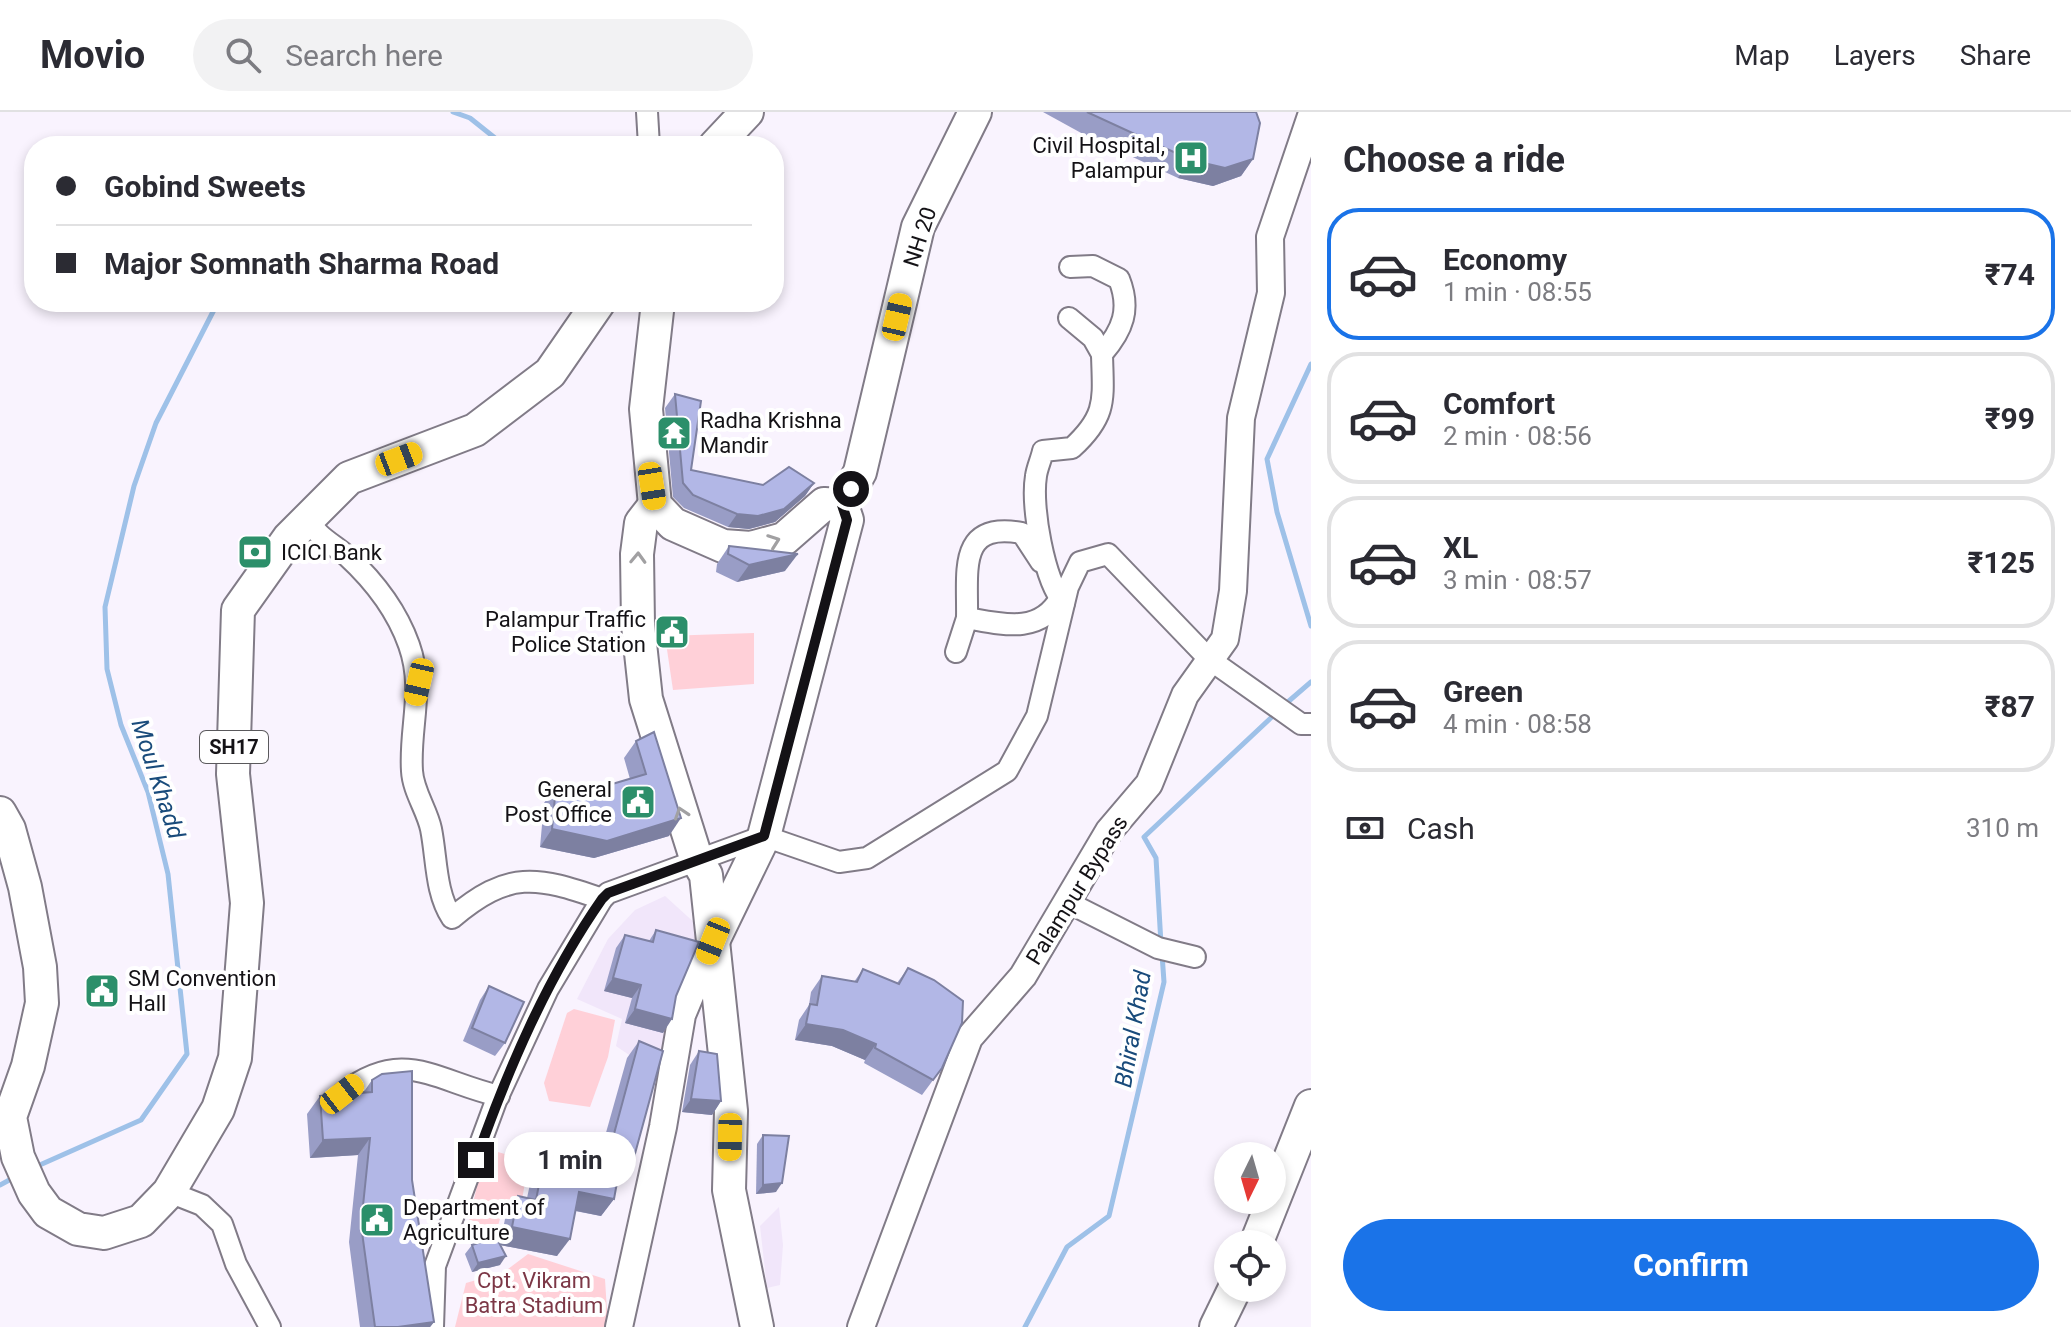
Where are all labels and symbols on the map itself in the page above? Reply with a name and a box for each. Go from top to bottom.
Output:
place label: Civil Hospital, Palampur [1032,133,1166,183]
hospital icon: Civil Hospital, Palampur [1172,139,1210,177]
street label: NH 20 [899,204,941,270]
car [880,291,914,343]
place label: Radha Krishna Mandir [700,408,842,458]
temple icon: Radha Krishna Mandir [655,414,693,452]
car [372,439,426,479]
car [636,460,668,512]
route start [833,471,869,507]
bank icon: ICICI Bank [236,533,274,571]
one-way arrow [766,534,780,551]
place label: ICICI Bank [281,540,383,565]
one-way arrow [629,552,646,564]
place label: Palampur Traffic Police Station [485,607,646,657]
public building icon: Palampur Traffic Police Station [653,613,691,651]
car [402,656,436,708]
water label: Moul Khadd [125,716,191,843]
road number: SH17 [200,731,268,763]
place label: General Post Office [505,777,612,827]
public building icon: General Post Office [619,783,657,821]
one-way arrow [675,806,691,820]
street label: Palampur Bypass [1021,811,1133,969]
car [693,914,733,968]
place label: SM Convention Hall [128,966,276,1016]
water label: Bhiral Khad [1109,968,1157,1089]
public building icon: SM Convention Hall [83,972,121,1010]
car [316,1070,368,1118]
car [718,1113,742,1161]
callout: 1 min [504,1132,636,1188]
route end [458,1142,494,1178]
north arrow [1214,1142,1286,1214]
place label: Department of Agriculture [403,1195,545,1245]
public building icon: Department of Agriculture [358,1201,396,1239]
park label: Cpt. Vikram Batra Stadium [465,1268,603,1318]

